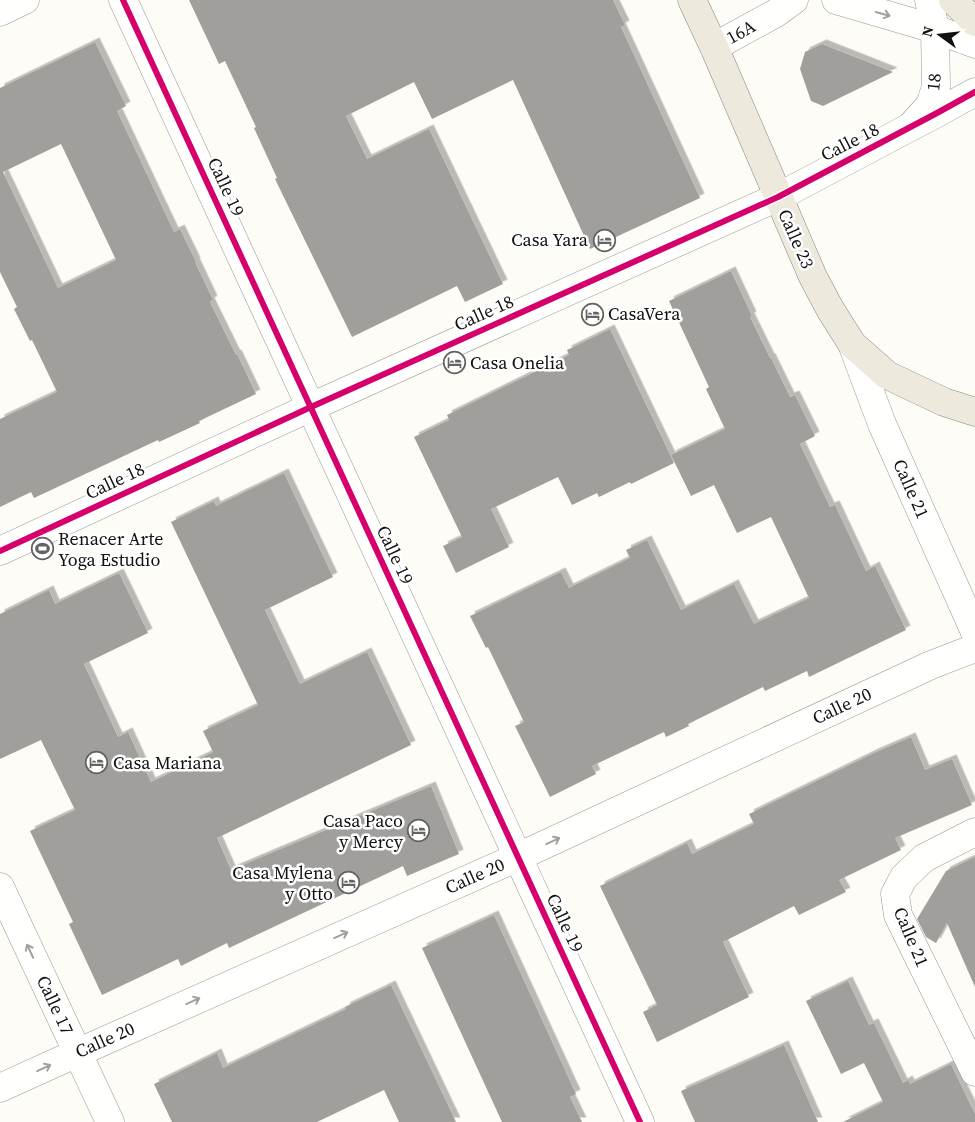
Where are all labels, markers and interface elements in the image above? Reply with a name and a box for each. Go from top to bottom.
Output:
one-way arrow [875,9,891,19]
north arrow [915,10,965,60]
street label: 16A [722,13,760,50]
text: N [916,24,938,39]
street label: 18 [920,72,947,92]
street label: Calle 18 [816,116,883,167]
street label: Calle 19 [202,153,251,220]
street label: Calle 23 [772,205,821,272]
place label: Casa Yara [511,227,589,252]
hotel icon: Casa Yara [592,228,616,252]
street label: Calle 18 [450,288,517,337]
place label: CasaVera [608,301,681,326]
hotel icon: CasaVera [580,302,604,326]
place label: Casa Onelia [470,350,565,375]
hotel icon: Casa Onelia [442,351,466,375]
street label: Calle 21 [887,455,936,522]
street label: Calle 18 [81,456,148,505]
street label: Calle 19 [371,521,420,588]
place label: Renacer Arte Yoga Estudio [58,526,164,572]
sports icon: Renacer Arte Yoga Estudio [30,537,54,561]
street label: Calle 20 [808,681,875,730]
place label: Casa Mariana [113,750,223,775]
hotel icon: Casa Mariana [85,751,109,775]
place label: Casa Paco y Mercy [323,808,404,854]
hotel icon: Casa Paco y Mercy [407,819,431,843]
one-way arrow [545,835,560,845]
street label: Calle 20 [441,851,508,900]
place label: Casa Mylena y Otto [232,860,334,906]
hotel icon: Casa Mylena y Otto [337,871,361,895]
street label: Calle 19 [541,889,590,956]
street label: Calle 21 [888,903,935,971]
one-way arrow [333,930,348,940]
one-way arrow [24,944,34,959]
street label: Calle 17 [31,971,80,1038]
one-way arrow [185,996,200,1006]
street label: Calle 20 [71,1015,138,1064]
one-way arrow [36,1062,51,1072]

